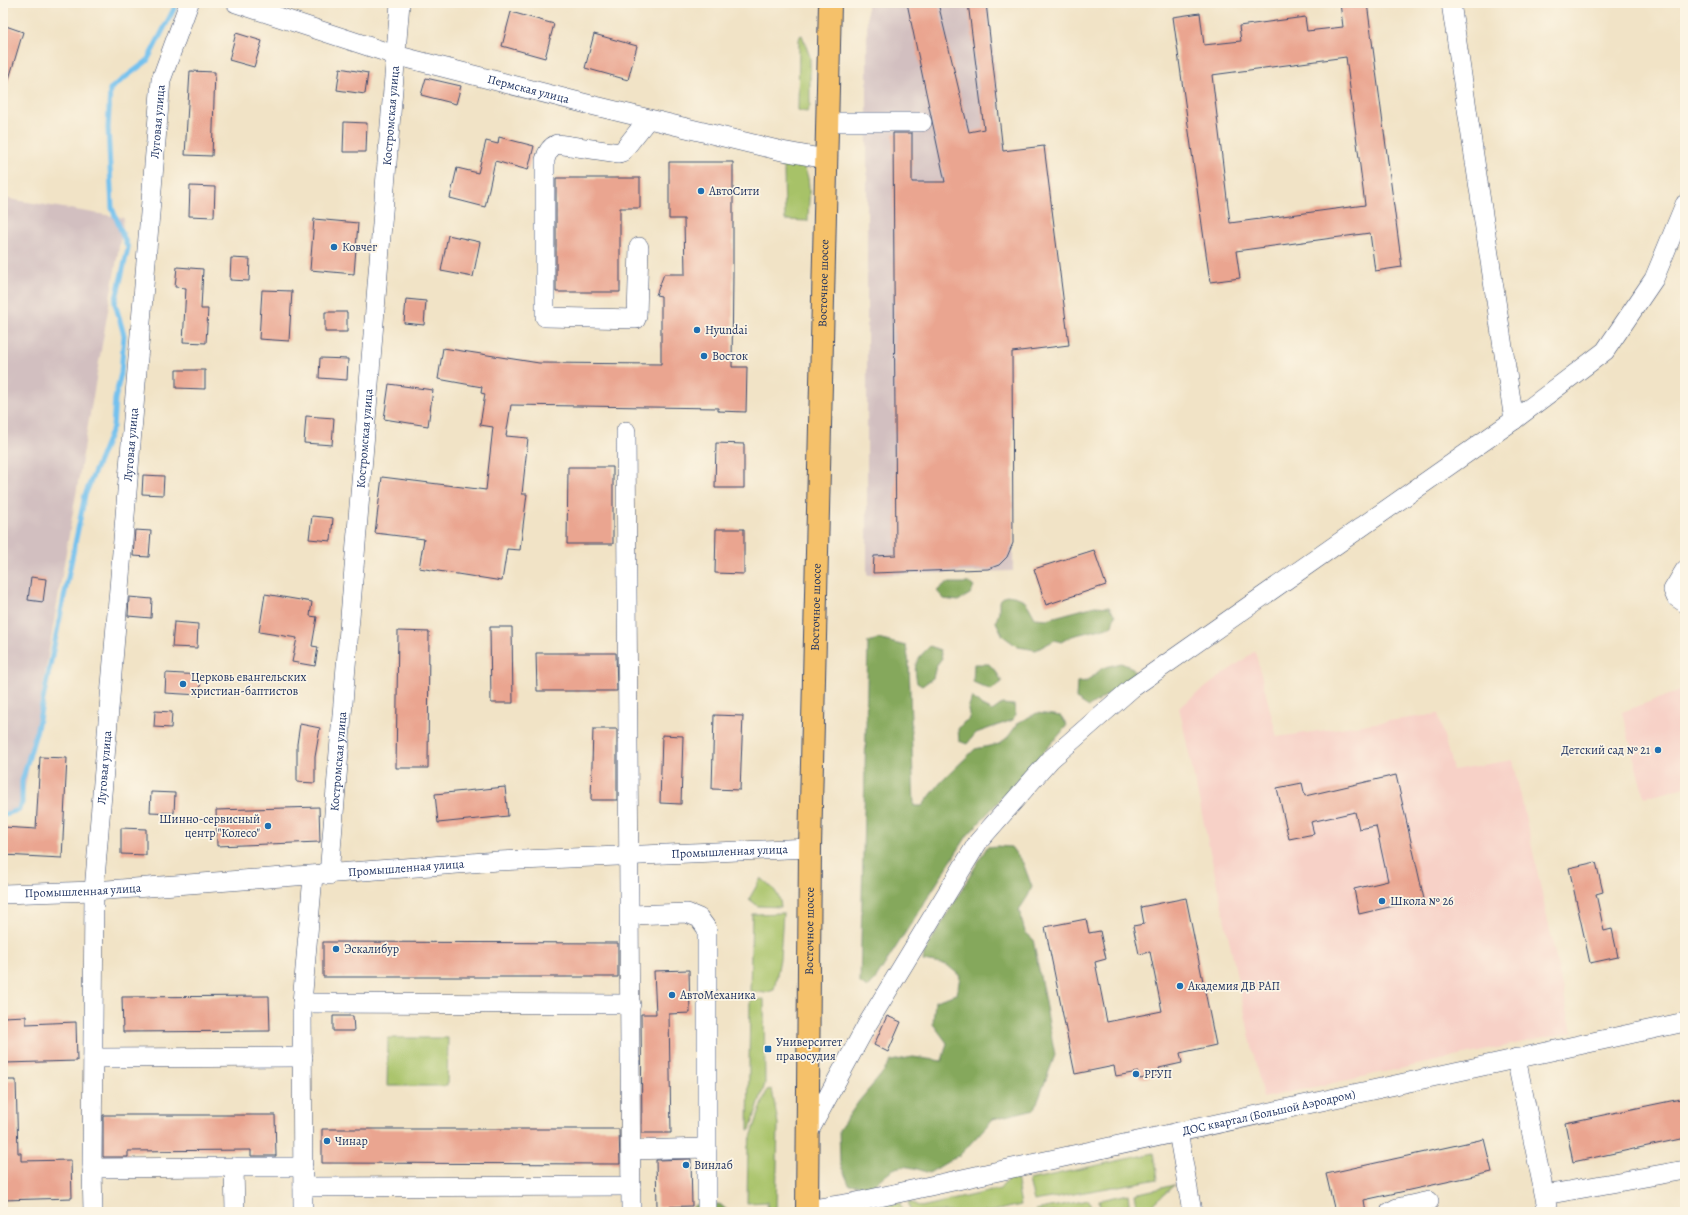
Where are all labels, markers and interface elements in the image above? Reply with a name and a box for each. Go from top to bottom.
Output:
street label: Костромская улица [379,65,403,166]
street label: Пермская улица [486,71,571,107]
street label: Луговая улица [147,84,169,159]
place label: АвтоСити [708,183,760,199]
marker: АвтоСити [696,186,706,196]
place label: Ковчег [342,239,377,255]
street label: Восточное шоссе [814,239,832,327]
marker: Ковчег [329,242,339,252]
place label: Hyundai [705,322,748,338]
marker: Hyundai [692,325,702,335]
place label: Восток [712,348,748,364]
marker: Восток [699,351,709,361]
street label: Костромская улица [353,388,377,489]
street label: Луговая улица [120,407,142,482]
street label: Восточное шоссе [807,563,825,651]
place label: Церковь евангельских христиан-баптистов [191,669,307,699]
marker: Церковь евангельских христиан-баптистов [178,679,188,689]
street label: Костромская улица [326,710,350,812]
street label: Луговая улица [93,729,115,805]
place label: Детский сад № 21 [1561,742,1650,758]
marker: Детский сад № 21 [1653,745,1663,755]
place label: Шинно-сервисный центр "Колесо" [159,811,260,841]
marker: Шинно-сервисный центр "Колесо" [263,821,273,831]
street label: Промышленная улица [671,841,789,862]
street label: Промышленная улица [347,855,465,880]
street label: Промышленная улица [24,879,142,901]
street label: Восточное шоссе [801,887,818,975]
place label: Школа № 26 [1390,893,1454,909]
marker: Школа № 26 [1377,896,1387,906]
place label: Эскалибур [344,941,399,957]
marker: Эскалибур [331,944,341,954]
place label: Академия ДВ РАП [1187,978,1280,994]
marker: Академия ДВ РАП [1175,981,1185,991]
place label: АвтоМеханика [679,987,756,1003]
marker: АвтоМеханика [667,990,677,1000]
place label: Университет правосудия [776,1034,843,1064]
marker: Университет правосудия [763,1044,773,1054]
place label: РГУП [1144,1066,1172,1082]
marker: РГУП [1131,1069,1141,1079]
street label: ДОС квартал (Большой Аэродром) [1181,1086,1357,1139]
place label: Чинар [335,1133,368,1149]
marker: Чинар [322,1136,332,1146]
place label: Винлаб [694,1157,733,1173]
marker: Винлаб [681,1160,691,1170]

